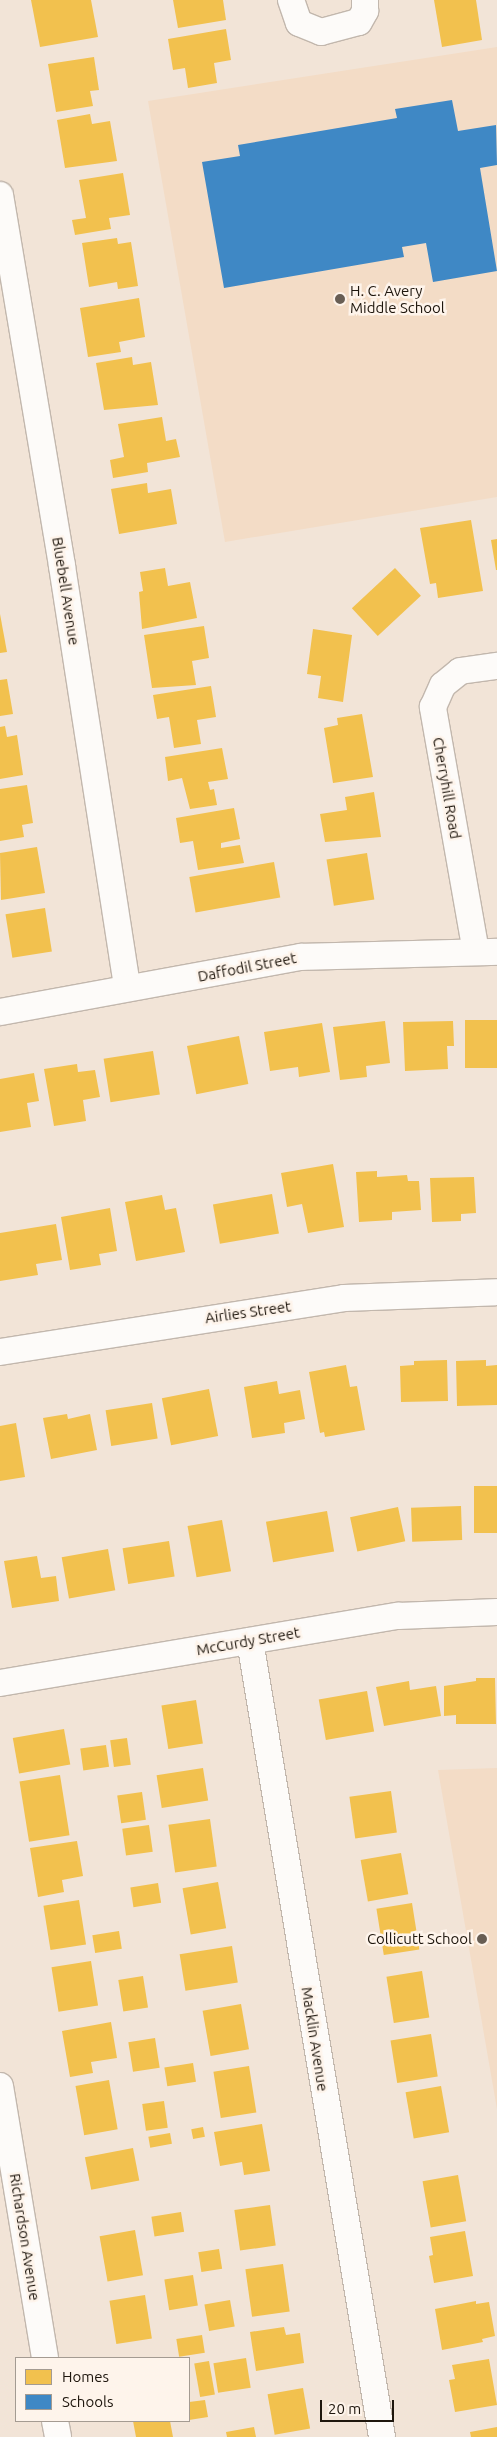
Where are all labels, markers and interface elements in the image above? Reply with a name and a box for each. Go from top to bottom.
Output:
place label: H. C. Avery Middle School [350,281,445,316]
marker: H. C. Avery Middle School [334,293,346,305]
street label: Bluebell Avenue [49,536,83,646]
street label: Cherryhill Road [429,736,465,840]
street label: Daffodil Street [196,949,298,985]
street label: Airlies Street [204,1297,292,1327]
street label: McCurdy Street [195,1623,301,1659]
place label: Collicutt School [367,1930,472,1948]
marker: Collicutt School [476,1933,488,1945]
street label: Macklin Avenue [298,1986,332,2092]
street label: Richardson Avenue [6,2172,44,2302]
legend [15,2357,190,2422]
text: Homes [62,2368,109,2385]
scale bar [322,2390,396,2422]
text: Schools [62,2393,113,2410]
text: 20 m [328,2400,361,2417]

